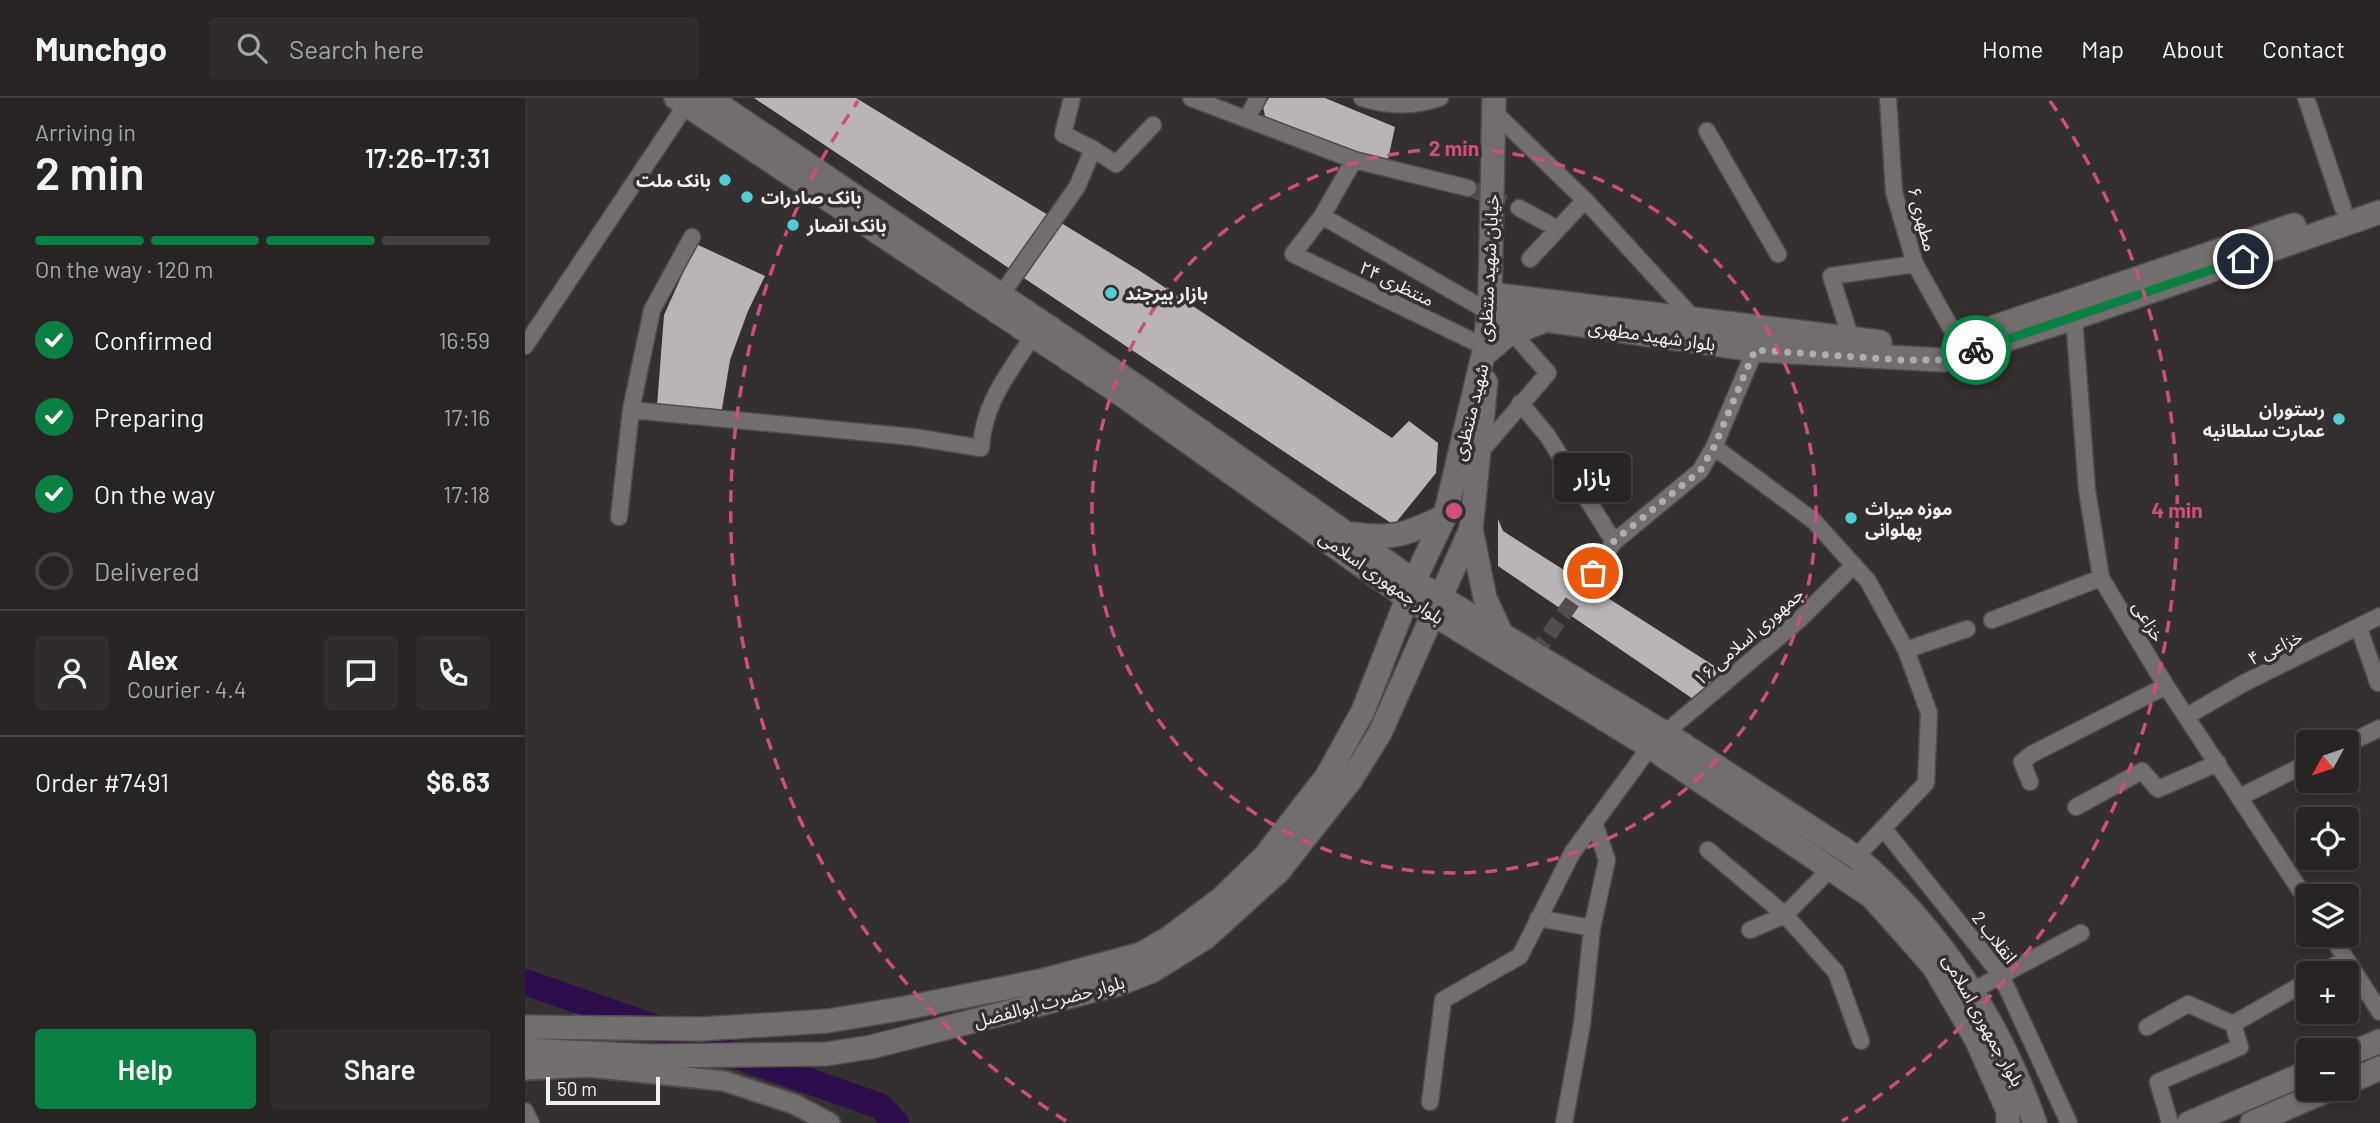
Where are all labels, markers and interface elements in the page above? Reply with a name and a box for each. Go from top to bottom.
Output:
search box [209,17,699,80]
text: Munchgo [35,28,167,68]
icon: search [233,29,271,67]
text: Search here [289,33,424,64]
text: Home [1982,34,2043,63]
text: Map [2081,34,2124,63]
text: About [2162,34,2224,63]
text: Contact [2262,34,2345,63]
text: Arriving in [35,118,136,146]
text: 2 min [1429,135,1479,160]
text: 17:26–17:31 [365,142,490,173]
text: 2 min [35,144,144,199]
place label: بانک ملت [636,169,711,191]
marker: بانک ملت [717,172,733,188]
street label: مطهری ۶ [1903,184,1942,254]
place label: بانک صادرات [761,186,862,209]
marker: بانک صادرات [739,189,755,205]
street label: خیابان شهید منتظری [1473,194,1504,342]
place label: بانک انصار [806,214,887,237]
marker: بانک انصار [785,217,801,233]
pin [2213,229,2273,289]
icon: home [2224,240,2262,278]
text: On the way · 120 m [35,255,213,283]
street label: منتظری ۲۴ [1356,256,1438,311]
place label: بازار بیرجند [1125,282,1208,305]
marker: بازار بیرجند [1103,285,1119,301]
street label: بلوار شهید مطهری [1587,315,1717,356]
courier [1941,315,2011,385]
icon: check [35,321,73,359]
text: Confirmed [94,324,213,355]
text: 16:59 [439,326,490,354]
icon: bike [1957,331,1995,369]
street label: شهید منتظری [1447,361,1494,463]
icon: check [35,398,73,436]
place label: رستوران عمارت سلطانیه [2203,398,2325,442]
text: Preparing [94,401,204,432]
text: 17:16 [443,403,490,431]
marker: رستوران عمارت سلطانیه [2331,411,2347,427]
callout: بازار [1555,454,1631,503]
text: بازار [1574,463,1611,491]
icon: check [35,475,73,513]
text: On the way [94,478,215,509]
text: 17:18 [443,480,490,508]
place label: موزه میراث پهلوانی [1865,497,1952,542]
text: 4 min [2151,497,2203,522]
centre of rings [1442,499,1466,523]
marker: موزه میراث پهلوانی [1843,510,1859,526]
street label: بلوار جمهوری اسلامی [1315,526,1449,629]
pin [1563,543,1623,603]
icon: bag [1574,554,1612,592]
text: Delivered [94,555,200,586]
street label: جمهوری اسلامی ۱۶ [1688,582,1808,691]
street label: خزاعی [2127,597,2170,646]
street label: خزاعی ۴ [2244,625,2306,670]
button: person [35,636,109,710]
button: chat [324,636,398,710]
button: phone [416,636,490,710]
text: Alex [127,644,178,675]
text: Courier · 4.4 [127,675,246,703]
north arrow [2296,730,2359,793]
map controls [2296,730,2359,1101]
text: Order #7491 [35,766,169,797]
text: $6.63 [426,766,490,797]
button: locate [2296,807,2359,870]
button: layers [2296,884,2359,947]
street label: انقلاب 2 [1968,907,2022,967]
street label: بلوار جمهوری اسلامی [1938,950,2029,1090]
button: + [2296,961,2359,1024]
street label: بلوار حضرت ابوالفضل [971,970,1127,1033]
button: Help [35,1029,256,1109]
button: Share [270,1029,490,1109]
button: − [2296,1038,2359,1101]
scale bar [546,1074,660,1106]
text: 50 m [557,1077,597,1100]

